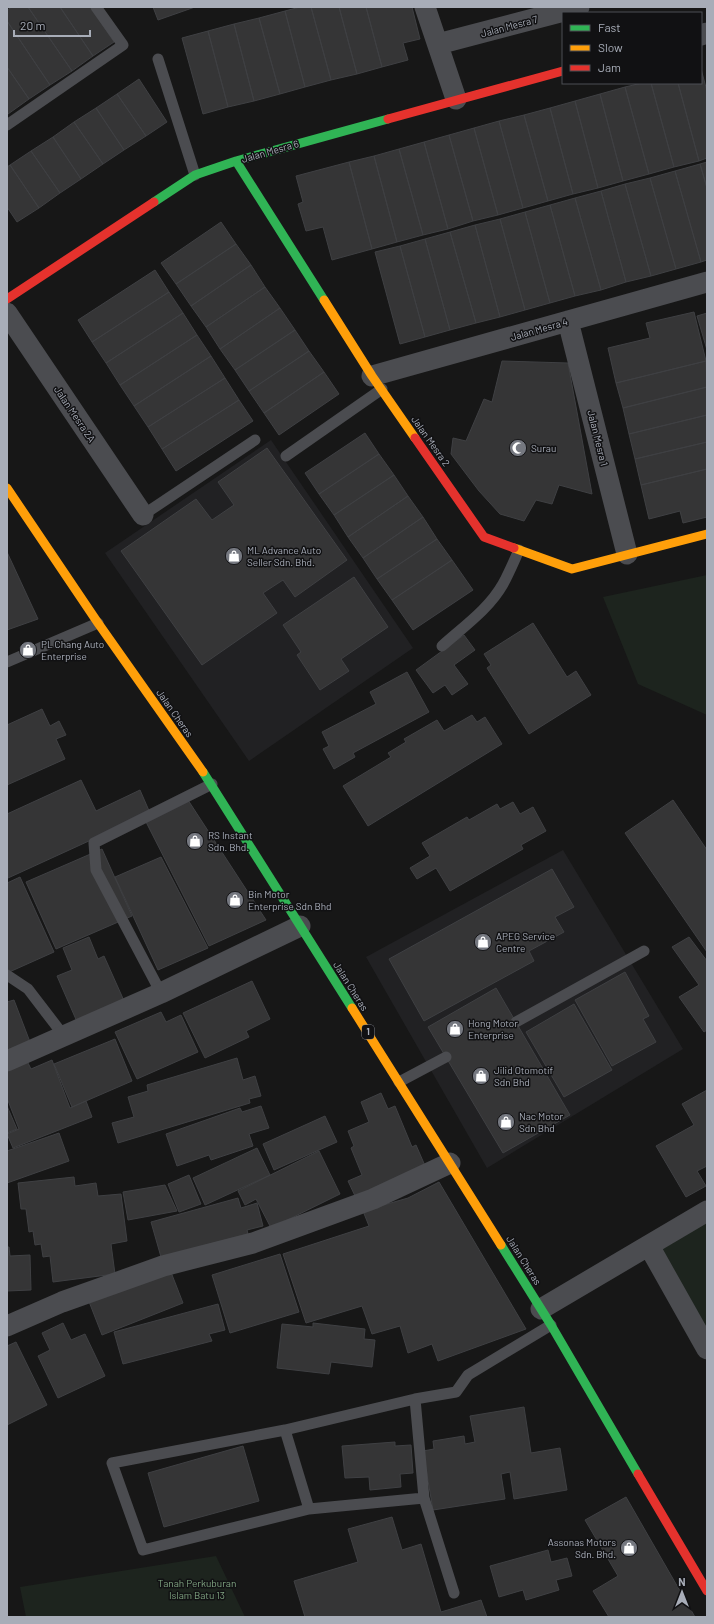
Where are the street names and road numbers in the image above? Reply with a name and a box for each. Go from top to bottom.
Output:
street label: Jalan Mesra 7 [479,13,539,39]
street label: Jalan Mesra 6 [240,137,300,165]
street label: Jalan Mesra 4 [509,315,569,343]
street label: Jalan Mesra 2A [52,384,98,444]
street label: Jalan Mesra 1 [585,409,611,467]
street label: Jalan Mesra 2 [409,413,453,469]
street label: Jalan Cheras [154,687,196,740]
street label: Jalan Cheras [331,959,371,1013]
road number: 1 [362,1025,374,1039]
street label: Jalan Cheras [504,1233,544,1287]

